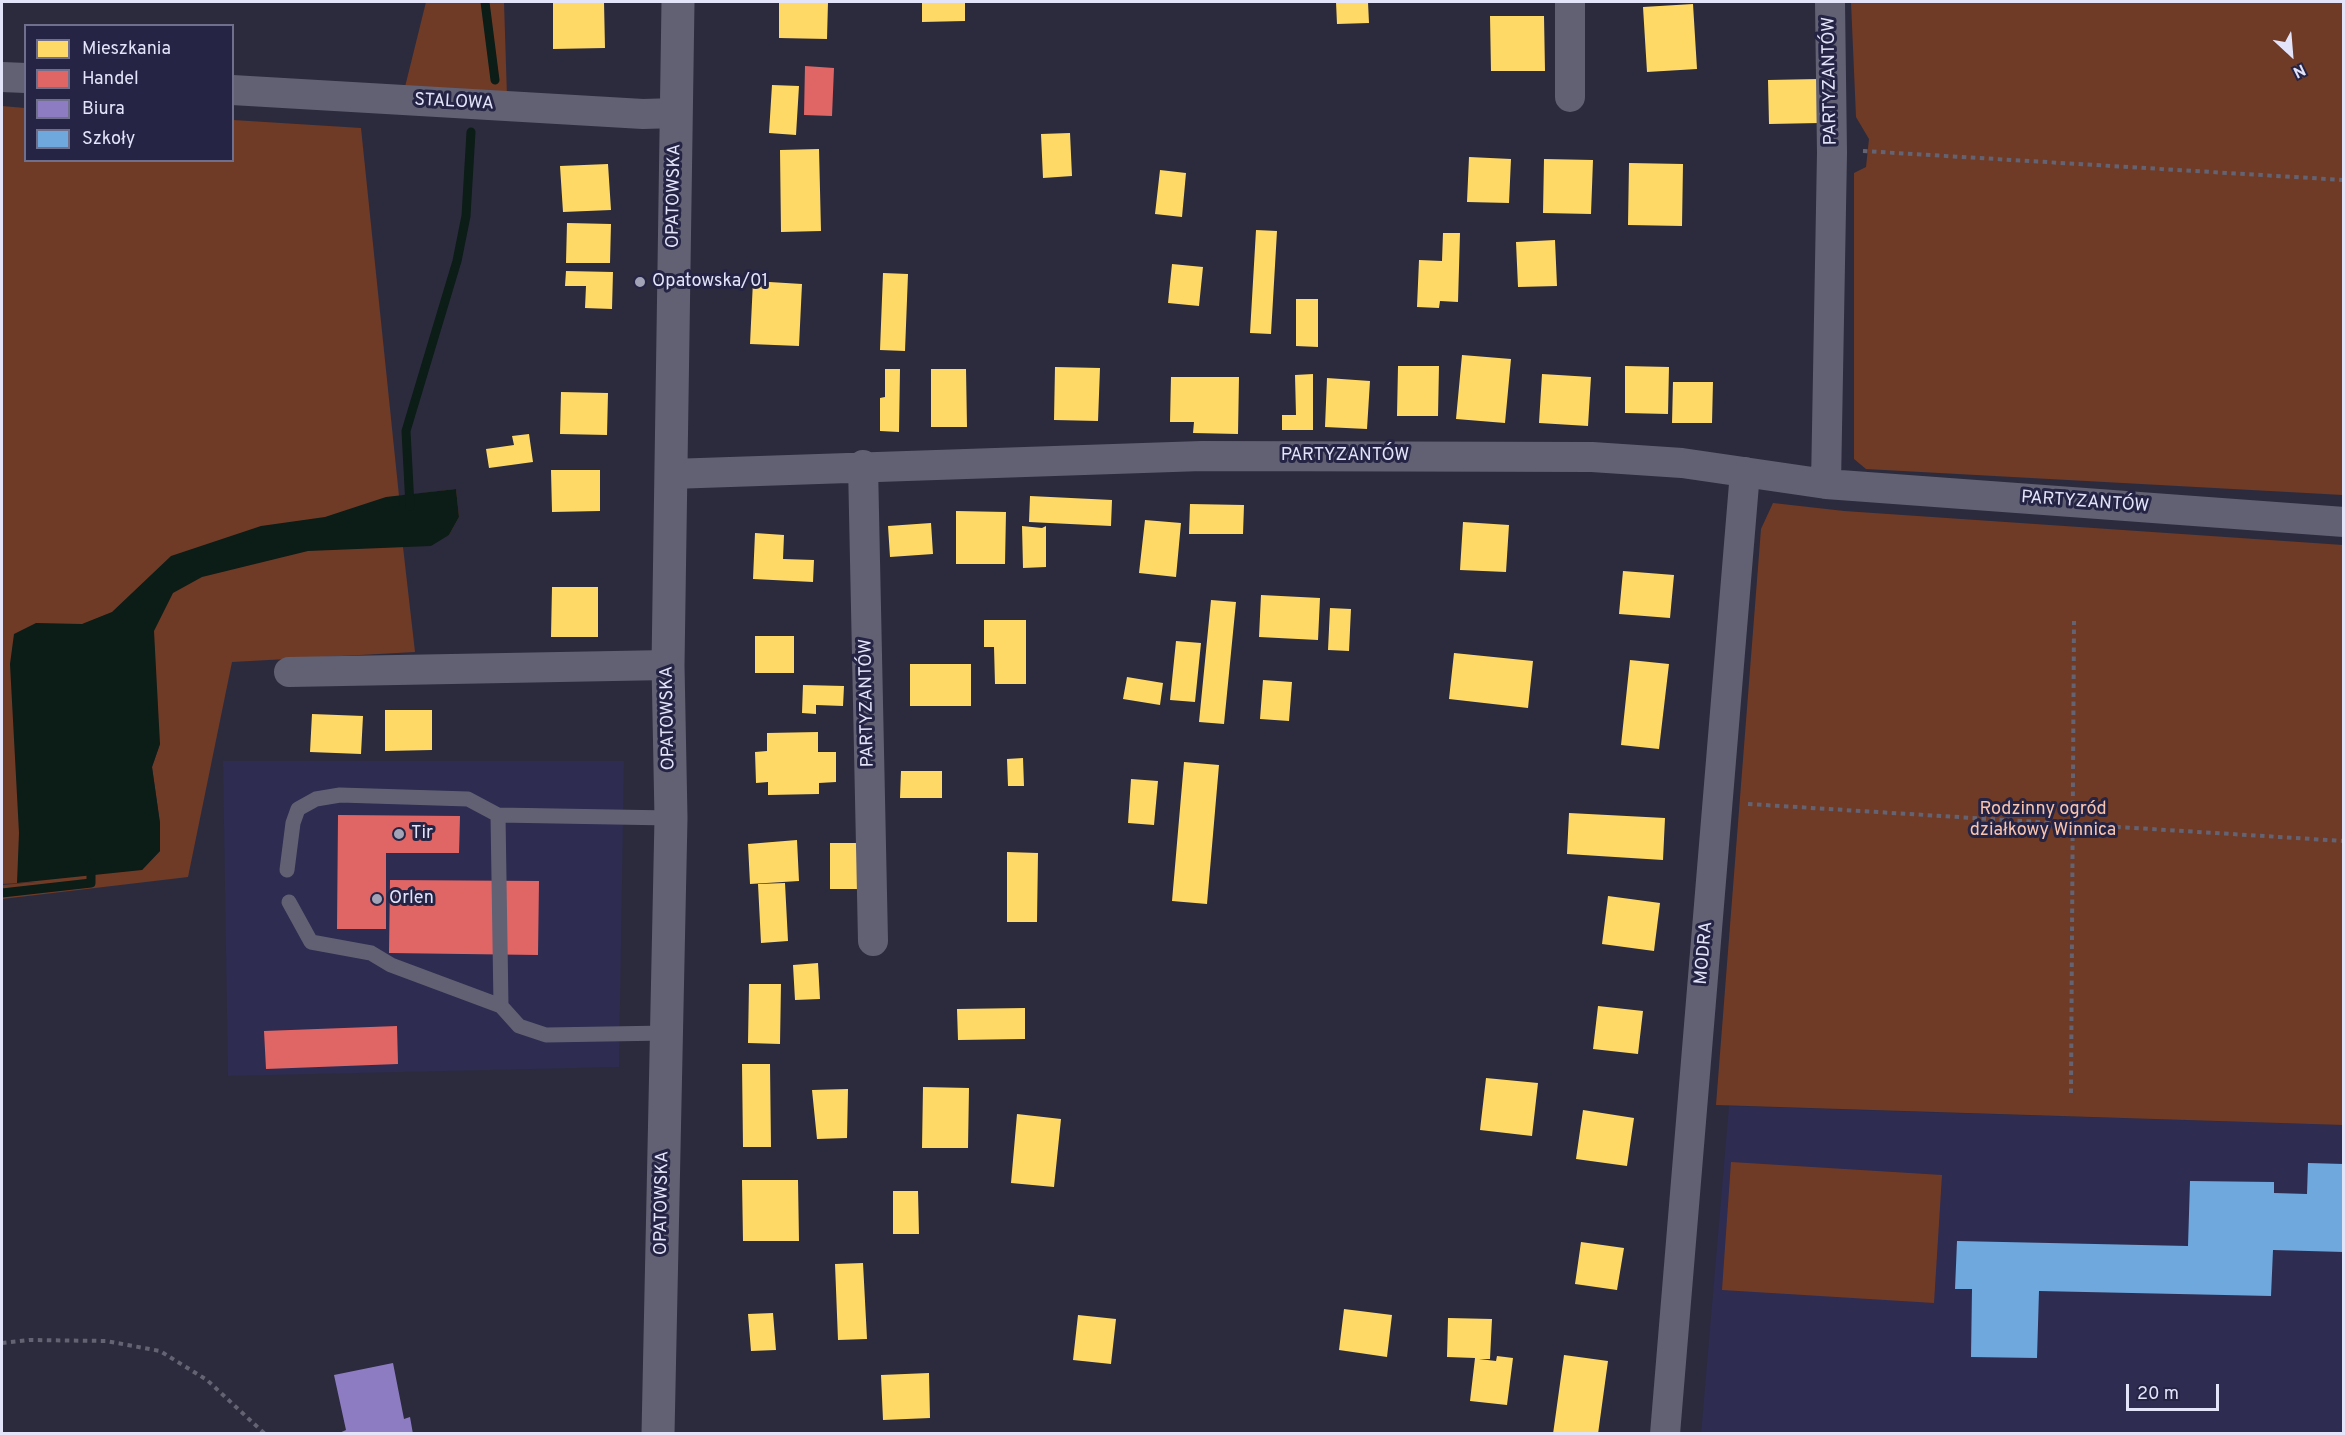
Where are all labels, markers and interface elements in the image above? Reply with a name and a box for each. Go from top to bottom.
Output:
street label: PARTYZANTÓW [1819,17,1843,145]
legend [24,24,234,162]
north arrow [2261,24,2321,84]
text: Mieszkania [82,38,171,61]
text: N [2289,59,2308,82]
text: Handel [82,68,139,91]
street label: STALOWA [414,90,494,116]
text: Biura [82,98,125,121]
text: Szkoły [82,128,135,151]
street label: OPATOWSKA [663,144,687,248]
place label: Opatowska/01 [652,271,768,293]
marker: Opatowska/01 [633,275,647,289]
street label: PARTYZANTÓW [1281,445,1409,467]
street label: PARTYZANTÓW [2020,488,2150,518]
street label: PARTYZANTÓW [856,639,880,767]
street label: OPATOWSKA [657,666,681,770]
park label: Rodzinny ogród działkowy Winnica [1970,799,2116,842]
place label: Tir [411,823,433,845]
marker: Tir [392,827,406,841]
place label: Orlen [389,888,434,910]
marker: Orlen [370,892,384,906]
street label: MODRA [1691,920,1719,986]
street label: OPATOWSKA [651,1151,675,1255]
scale bar [2129,1372,2222,1410]
text: 20 m [2137,1383,2179,1406]

